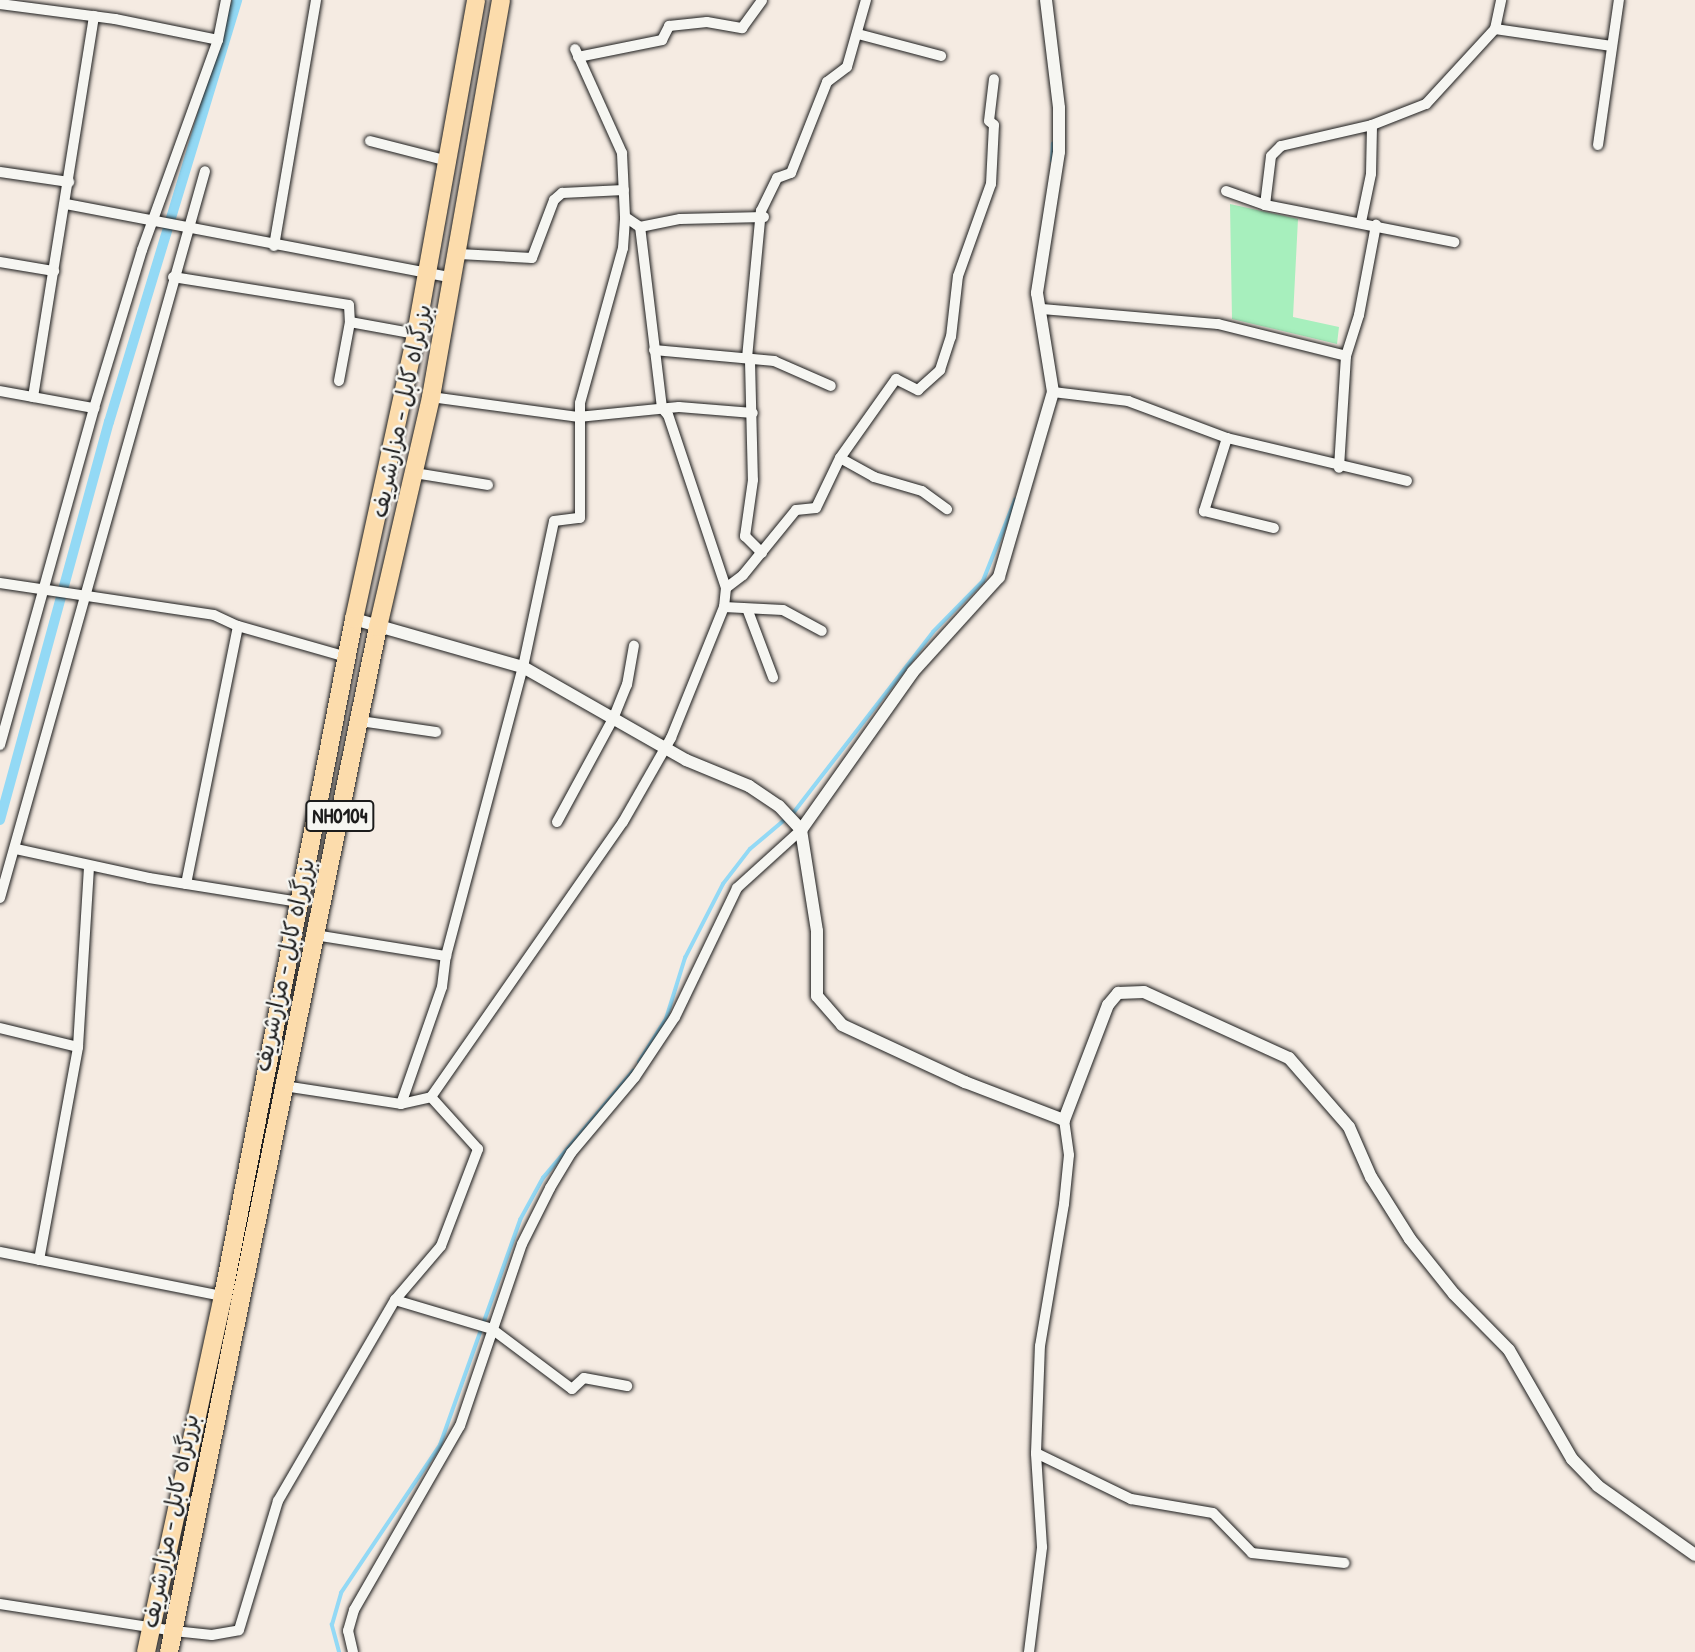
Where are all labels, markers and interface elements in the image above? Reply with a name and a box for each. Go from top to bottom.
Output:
street label: بزرگراه کابل - مزارشریف [365,302,437,520]
road number: NH0104 [305,798,375,834]
street label: بزرگراه کابل - مزارشریف [248,856,320,1074]
street label: بزرگراه کابل - مزارشریف [136,1412,204,1630]

